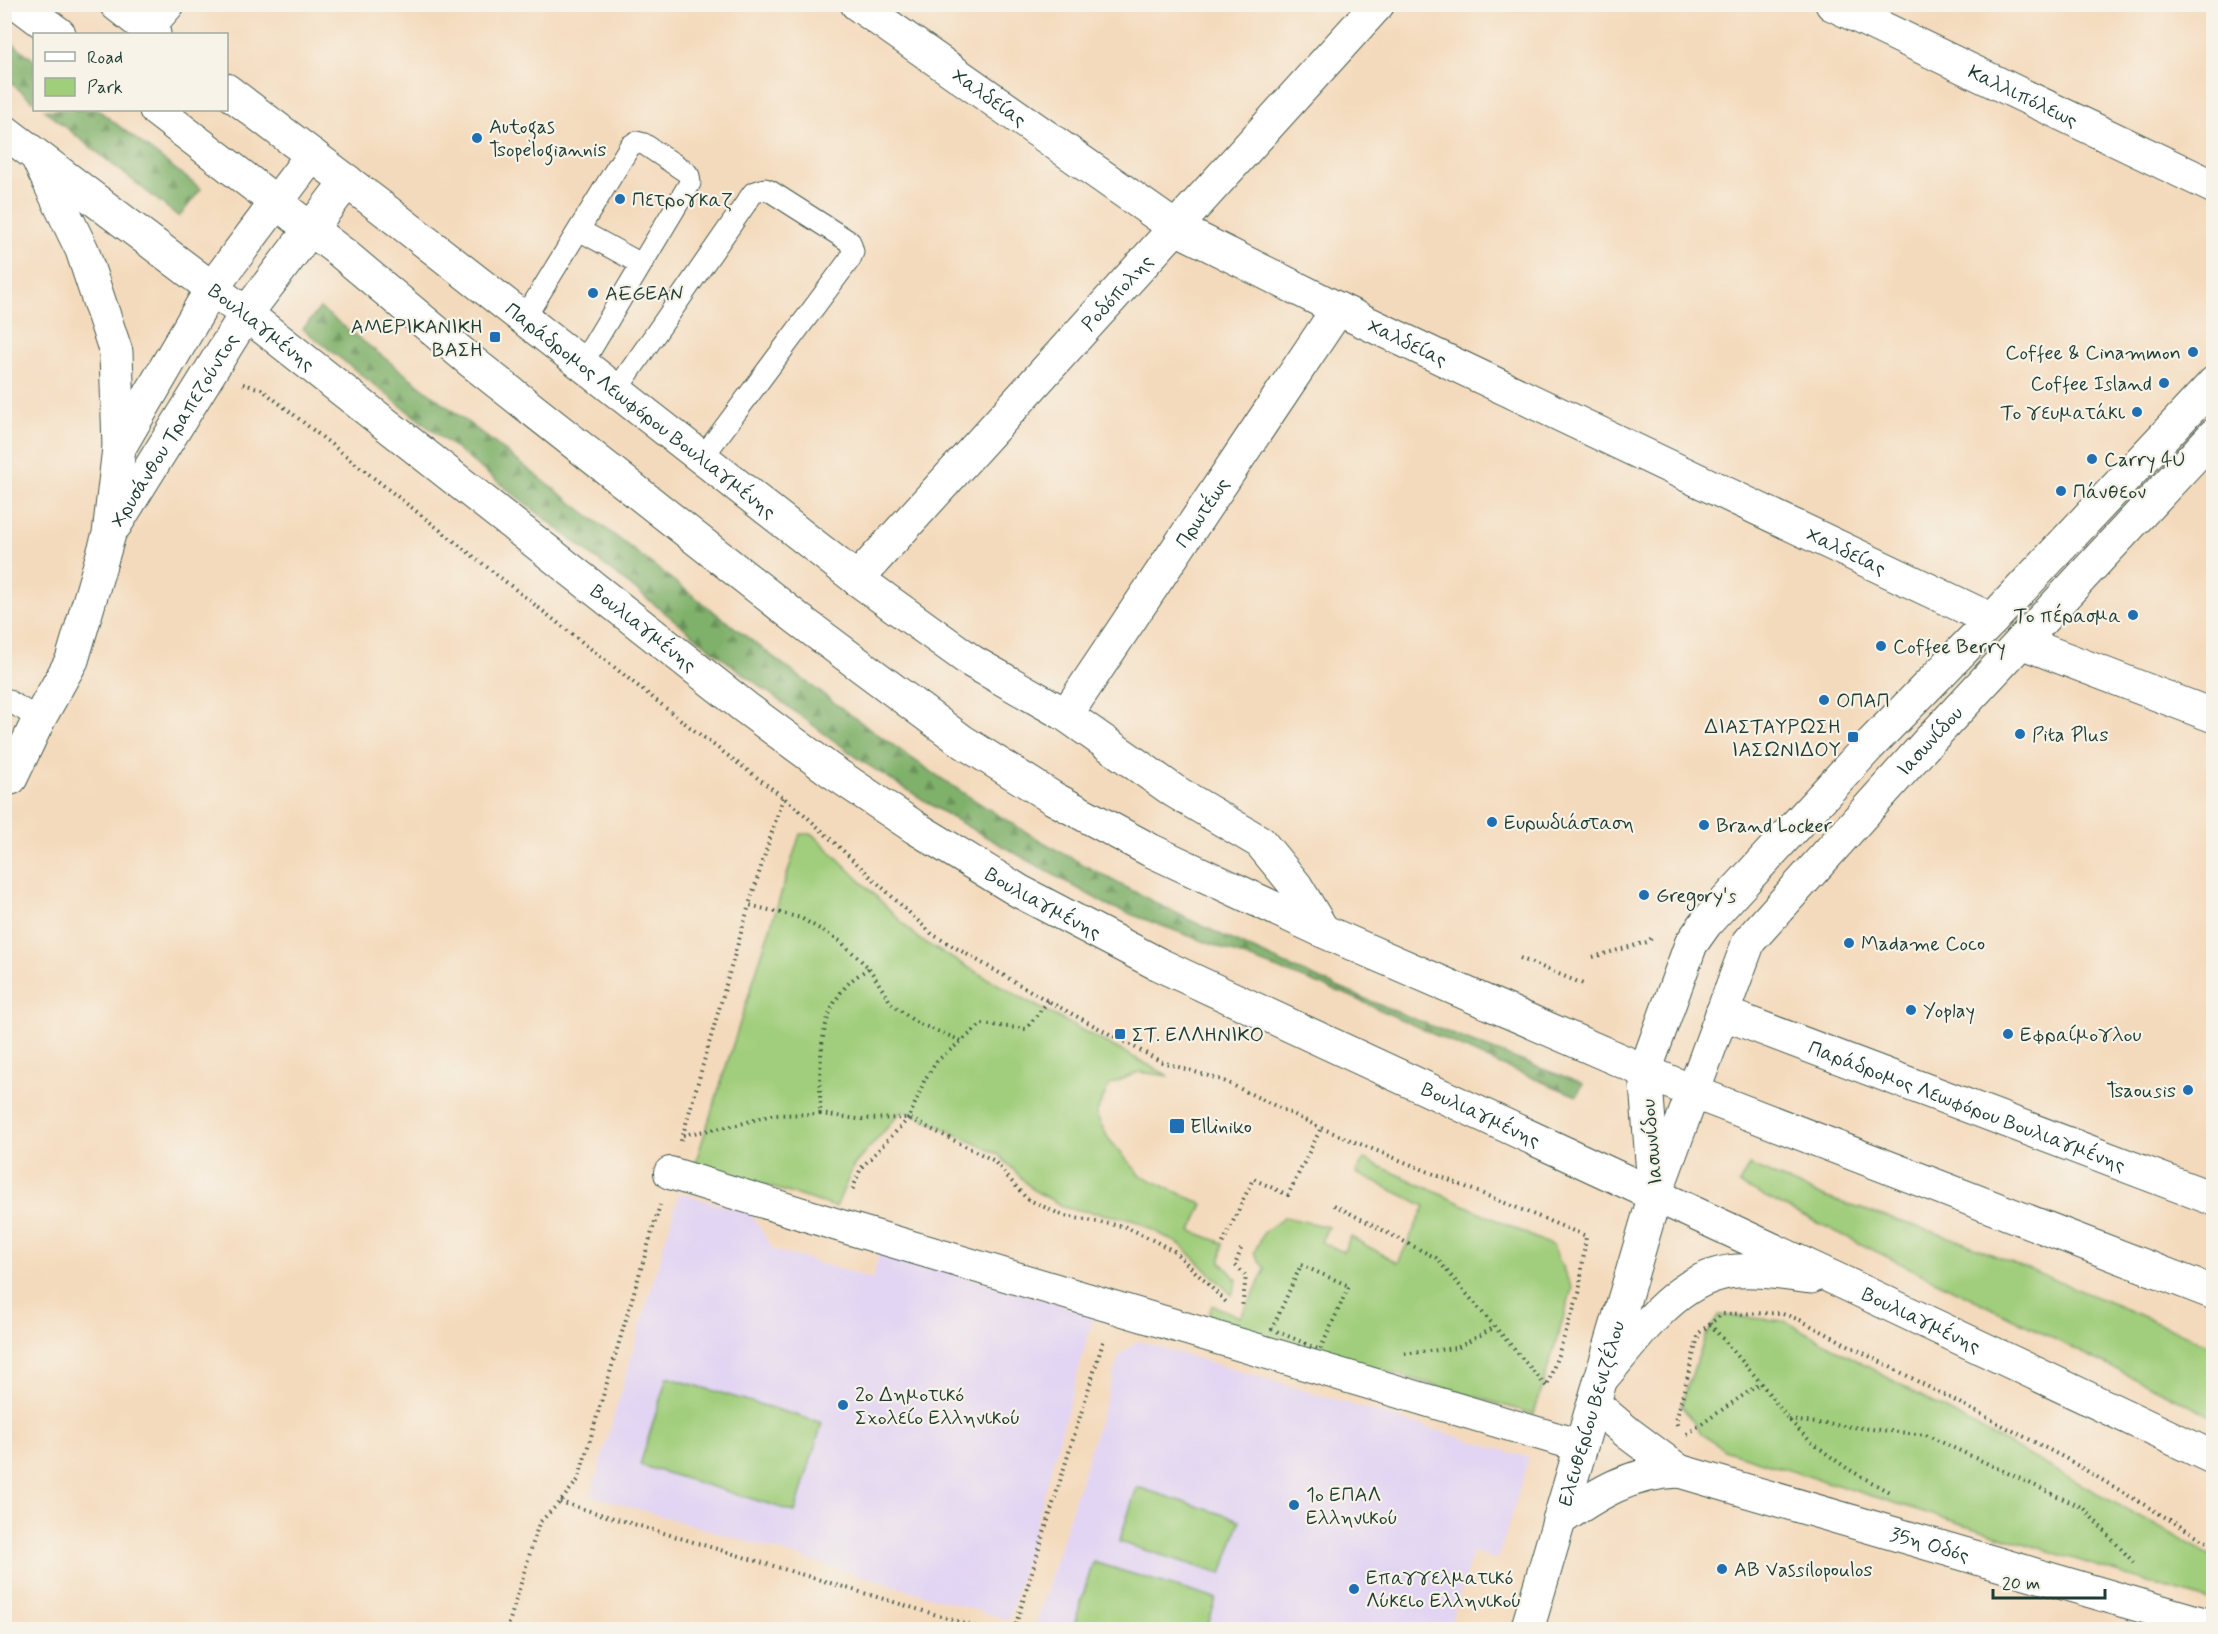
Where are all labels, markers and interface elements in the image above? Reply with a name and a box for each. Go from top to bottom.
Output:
legend [33,33,228,111]
text: Road [87,46,123,70]
street label: Καλλιπόλεως [1963,59,2082,135]
street label: Χαλδείας [946,63,1031,134]
text: Park [87,76,123,100]
place label: Autogas Tsopelogiannis [489,114,606,166]
marker: Autogas Tsopelogiannis [470,131,484,145]
place label: Πετρογκαζ [632,187,733,214]
marker: Πετρογκαζ [613,192,627,206]
street label: Ροδόπολης [1076,249,1160,337]
street label: Βουλιαγμένης [202,278,320,378]
place label: AEGEAN [605,281,684,308]
marker: AEGEAN [586,286,600,300]
street label: Παράδρομος Λεωφόρου Βουλιαγμένης [499,297,781,526]
street label: Χαλδείας [1363,313,1451,374]
place label: ΑΜΕΡΙΚΑΝΙΚΗ ΒΑΣΗ [351,314,483,364]
street label: Χρυσάνθου Τραπεζούντος [105,328,246,533]
marker: ΑΜΕΡΙΚΑΝΙΚΗ ΒΑΣΗ [488,330,502,344]
place label: Coffee & Cinammon [2005,340,2181,367]
marker: Coffee & Cinammon [2186,345,2200,359]
place label: Coffee Island [2031,371,2152,398]
marker: Coffee Island [2157,376,2171,390]
place label: Το γευματάκι [2001,400,2126,427]
marker: Το γευματάκι [2130,405,2144,419]
place label: Carry 4U [2104,447,2186,474]
marker: Carry 4U [2085,452,2099,466]
street label: Πρωτέως [1170,472,1237,554]
place label: Πάνθεον [2073,479,2146,506]
marker: Πάνθεον [2054,484,2068,498]
street label: Χαλδείας [1802,522,1890,583]
street label: Βουλιαγμένης [584,578,702,679]
place label: Το πέρασμα [2014,603,2121,630]
marker: Το πέρασμα [2126,608,2140,622]
place label: Coffee Berry [1893,634,2006,661]
marker: Coffee Berry [1874,639,1888,653]
place label: ΟΠΑΠ [1836,688,1890,715]
marker: ΟΠΑΠ [1817,693,1831,707]
street label: Ιασωνίδου [1891,701,1970,783]
place label: ΔΙΑΣΤΑΥΡΩΣΗ ΙΑΣΩΝΙΔΟΥ [1705,714,1841,764]
place label: Pita Plus [2032,722,2108,749]
marker: Pita Plus [2013,727,2027,741]
marker: ΔΙΑΣΤΑΥΡΩΣΗ ΙΑΣΩΝΙΔΟΥ [1846,730,1860,744]
place label: Ευρωδιάσταση [1504,810,1634,837]
place label: Brand Locker [1716,813,1832,840]
marker: Ευρωδιάσταση [1485,815,1499,829]
marker: Brand Locker [1697,818,1711,832]
street label: Βουλιαγμένης [980,861,1106,947]
place label: Gregory's [1656,883,1737,911]
marker: Gregory's [1637,888,1651,902]
place label: Madame Coco [1861,931,1985,958]
marker: Madame Coco [1842,936,1856,950]
place label: Yoplay [1923,998,1975,1025]
marker: Yoplay [1904,1003,1918,1017]
place label: ΣΤ. ΕΛΛΗΝΙΚΟ [1132,1022,1264,1049]
place label: Εφραίμογλου [2020,1022,2141,1049]
marker: ΣΤ. ΕΛΛΗΝΙΚΟ [1113,1027,1127,1041]
marker: Εφραίμογλου [2001,1027,2015,1041]
street label: Παράδρομος Λεωφόρου Βουλιαγμένης [1804,1035,2129,1179]
street label: Βουλιαγμένης [1417,1076,1544,1155]
place label: Tsaousis [2106,1078,2176,1105]
marker: Tsaousis [2181,1083,2195,1097]
street label: Ιασωνίδου [1635,1098,1670,1186]
place label: Elliniko [1190,1114,1252,1141]
marker: Elliniko [1168,1117,1186,1135]
street label: Βουλιαγμένης [1857,1281,1985,1361]
street label: Ελευθερίου Βενιζέλου [1552,1318,1632,1509]
place label: 2ο Δημοτικό Σχολείο Ελληνικού [855,1382,1020,1432]
marker: 2ο Δημοτικό Σχολείο Ελληνικού [836,1398,850,1412]
place label: 1ο ΕΠΑΛ Ελληνικού [1306,1482,1398,1532]
marker: 1ο ΕΠΑΛ Ελληνικού [1287,1498,1301,1512]
street label: 35η Οδός [1887,1521,1972,1570]
place label: AB Vassilopoulos [1734,1557,1872,1584]
marker: AB Vassilopoulos [1715,1562,1729,1576]
scale bar [1993,1562,2106,1600]
place label: Επαγγελματικό Λύκειο Ελληνικού [1366,1565,1521,1615]
text: 20 m [2002,1572,2040,1596]
marker: Επαγγελματικό Λύκειο Ελληνικού [1347,1582,1361,1596]

